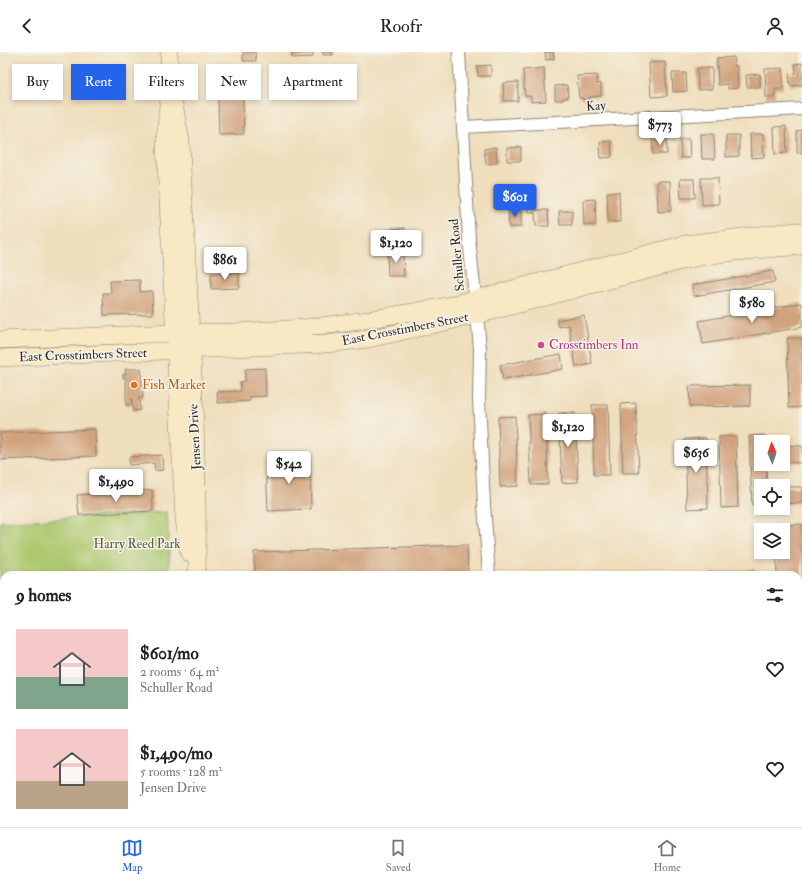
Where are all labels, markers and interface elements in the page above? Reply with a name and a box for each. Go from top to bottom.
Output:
icon: back [16,15,38,37]
text: Roofr [380,15,422,38]
icon: person [764,15,786,37]
chip: Buy [12,64,63,100]
chip: Rent [71,64,126,100]
chip: Filters [134,64,198,100]
chip: New [206,64,261,100]
chip: Apartment [269,64,357,100]
street label: Kay [586,97,607,116]
pin: $773 [636,112,684,146]
text: $773 [648,117,672,133]
pin: $601 [491,184,539,218]
text: $601 [502,189,528,205]
street label: Schuller Road [446,217,468,292]
pin: $1,120 [363,230,429,264]
text: $1,120 [380,235,412,251]
pin: $861 [201,247,249,281]
text: $861 [213,252,237,268]
pin: $580 [728,290,776,324]
text: $580 [739,295,765,311]
street label: East Crosstimbers Street [340,309,470,349]
place label: Crosstimbers Inn [549,337,639,353]
marker: Crosstimbers Inn [536,340,546,350]
street label: East Crosstimbers Street [19,345,147,365]
place label: Fish Market [142,377,206,393]
marker: Fish Market [129,380,139,390]
street label: Jensen Drive [185,403,205,472]
pin: $1,120 [535,414,601,448]
text: $1,120 [552,419,584,435]
north arrow [754,435,790,471]
map controls [754,435,790,559]
pin: $636 [672,440,720,474]
text: $636 [683,445,709,461]
pin: $542 [265,451,313,485]
text: $542 [276,456,302,472]
pin: $1,490 [83,469,149,503]
text: $1,490 [98,474,134,490]
button: locate [754,479,790,515]
button: layers [754,523,790,559]
park label: Harry Reed Park [93,536,181,553]
icon: filters [764,584,786,606]
text: 9 homes [16,585,71,606]
text: $601/mo [140,643,199,664]
icon: home [48,645,96,693]
icon: heart [764,658,786,680]
text: 2 rooms · 64 m² [140,664,219,680]
text: Schuller Road [140,680,213,696]
text: $1,490/mo [140,743,212,764]
icon: home [48,745,96,793]
icon: heart [764,758,786,780]
text: 5 rooms · 128 m² [140,764,222,780]
text: Jensen Drive [140,780,206,796]
tab: Map [121,837,143,874]
tab: Saved [386,837,411,874]
tab: Home [653,837,681,874]

